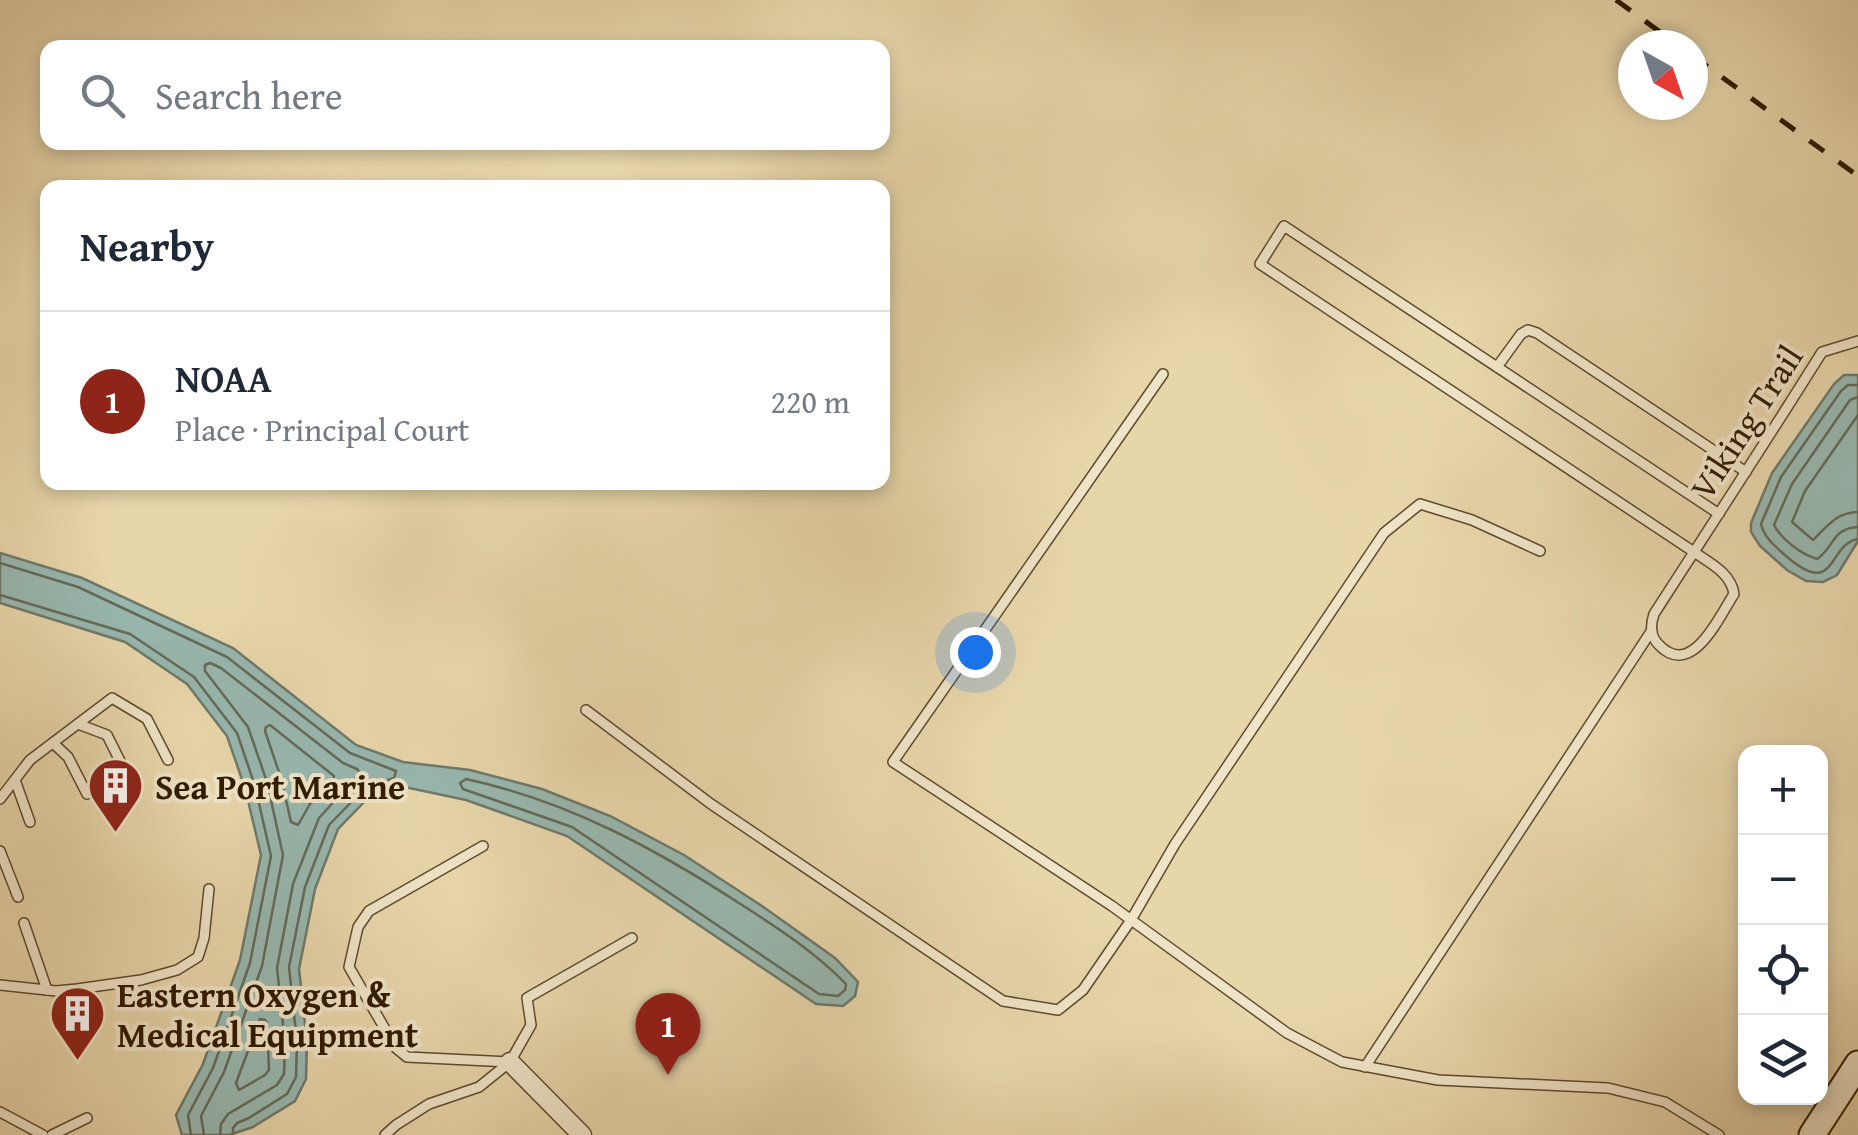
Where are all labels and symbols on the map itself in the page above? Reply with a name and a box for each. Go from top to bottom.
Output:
north arrow [1618,30,1708,120]
street label: Viking Trail [1677,335,1815,509]
your location [950,627,1001,678]
building icon: Sea Port Marine [86,756,146,835]
place label: Sea Port Marine [155,761,405,812]
place label: Eastern Oxygen & Medical Equipment [117,969,418,1060]
building icon: Eastern Oxygen & Medical Equipment [48,984,108,1063]
pin: 1 [636,992,700,1075]

